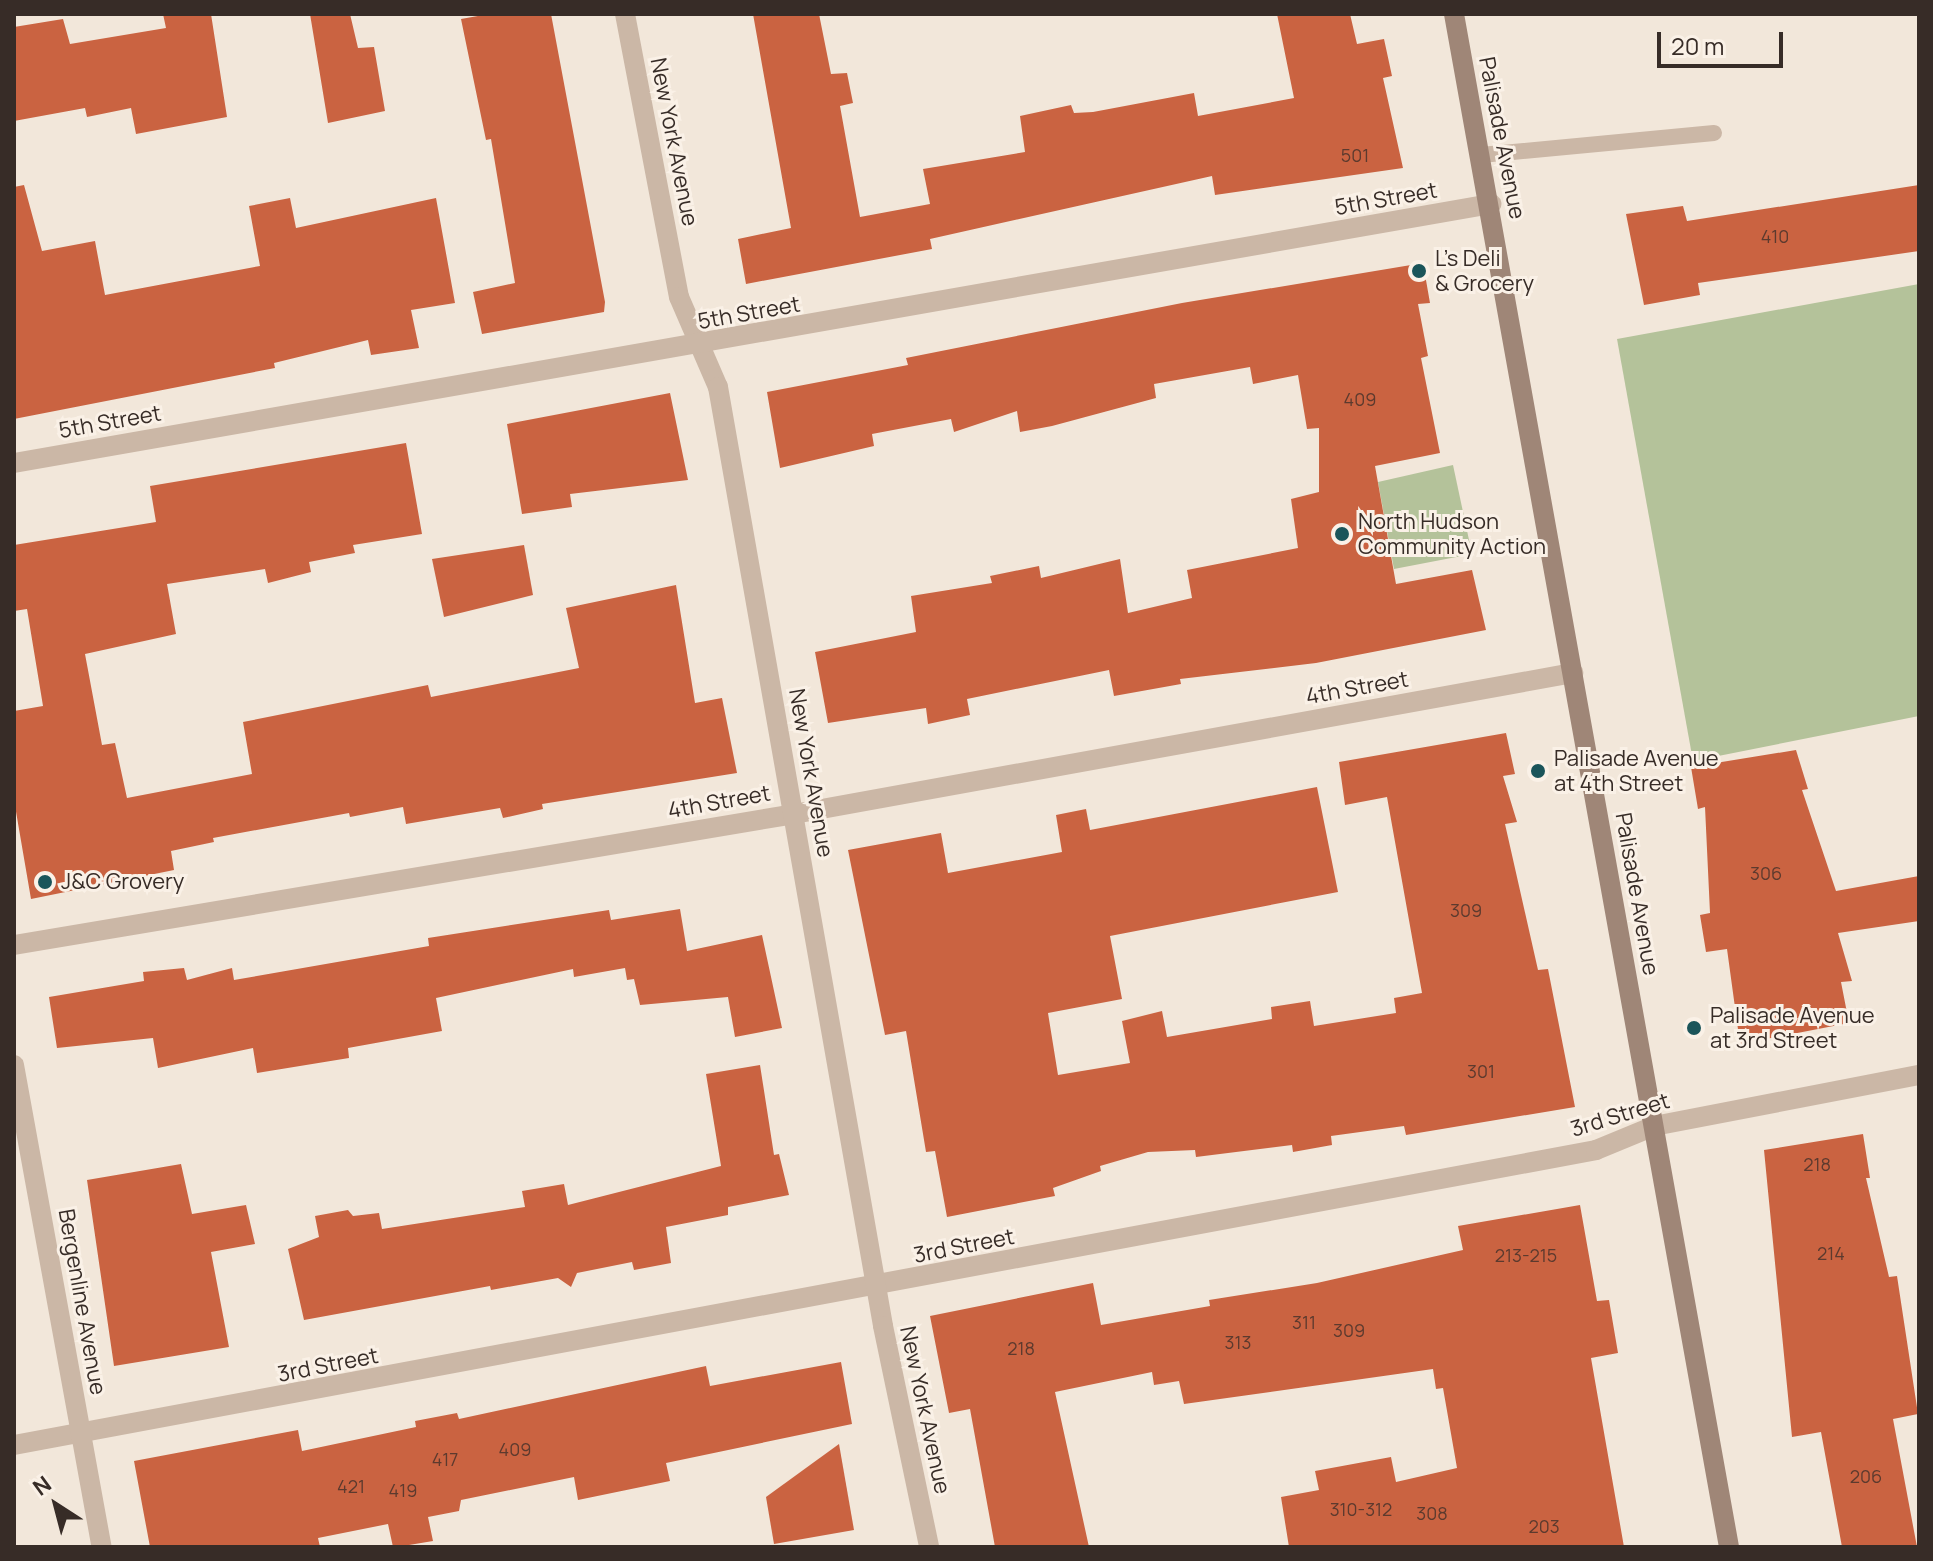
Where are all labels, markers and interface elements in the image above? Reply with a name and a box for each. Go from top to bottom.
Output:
scale bar [1661,16,1787,66]
text: 20 m [1671,29,1724,62]
street label: Palisade Avenue [1473,55,1531,221]
street label: New York Avenue [645,56,703,228]
house number: 501 [1341,144,1369,166]
street label: 5th Street [1333,177,1439,221]
house number: 410 [1761,225,1789,247]
place label: L's Deli & Grocery [1435,245,1534,296]
marker: L's Deli & Grocery [1410,262,1428,280]
street label: 5th Street [696,291,802,335]
house number: 409 [1344,388,1376,410]
street label: 5th Street [57,400,163,444]
place label: North Hudson Community Action [1358,508,1546,560]
marker: North Hudson Community Action [1333,525,1351,543]
street label: 4th Street [1304,666,1410,710]
street label: New York Avenue [783,687,839,859]
place label: Palisade Avenue at 4th Street [1554,745,1719,796]
marker: Palisade Avenue at 4th Street [1529,762,1547,780]
street label: 4th Street [666,780,772,824]
street label: Palisade Avenue [1610,811,1664,977]
house number: 306 [1750,862,1782,884]
place label: J&C Grovery [61,869,184,895]
marker: J&C Grovery [36,873,54,891]
house number: 309 [1450,899,1482,921]
place label: Palisade Avenue at 3rd Street [1710,1002,1875,1054]
marker: Palisade Avenue at 3rd Street [1685,1019,1703,1037]
house number: 301 [1467,1060,1495,1082]
street label: 3rd Street [1567,1087,1673,1143]
house number: 218 [1803,1153,1831,1175]
street label: Bergenline Avenue [53,1207,111,1397]
street label: 3rd Street [911,1223,1017,1269]
house number: 214 [1817,1242,1845,1264]
house number: 213-215 [1495,1244,1557,1266]
house number: 311 [1292,1311,1316,1333]
house number: 309 [1333,1319,1365,1341]
street label: New York Avenue [894,1324,956,1496]
house number: 313 [1225,1331,1251,1353]
house number: 218 [1007,1337,1035,1359]
street label: 3rd Street [275,1342,381,1388]
house number: 409 [499,1438,531,1460]
house number: 417 [432,1448,458,1470]
north arrow [16,1465,96,1545]
house number: 206 [1850,1465,1882,1487]
text: N [27,1469,57,1502]
house number: 421 [337,1475,365,1497]
house number: 419 [389,1479,417,1501]
house number: 310-312 [1330,1498,1392,1520]
house number: 308 [1416,1502,1448,1524]
house number: 203 [1528,1515,1560,1537]

